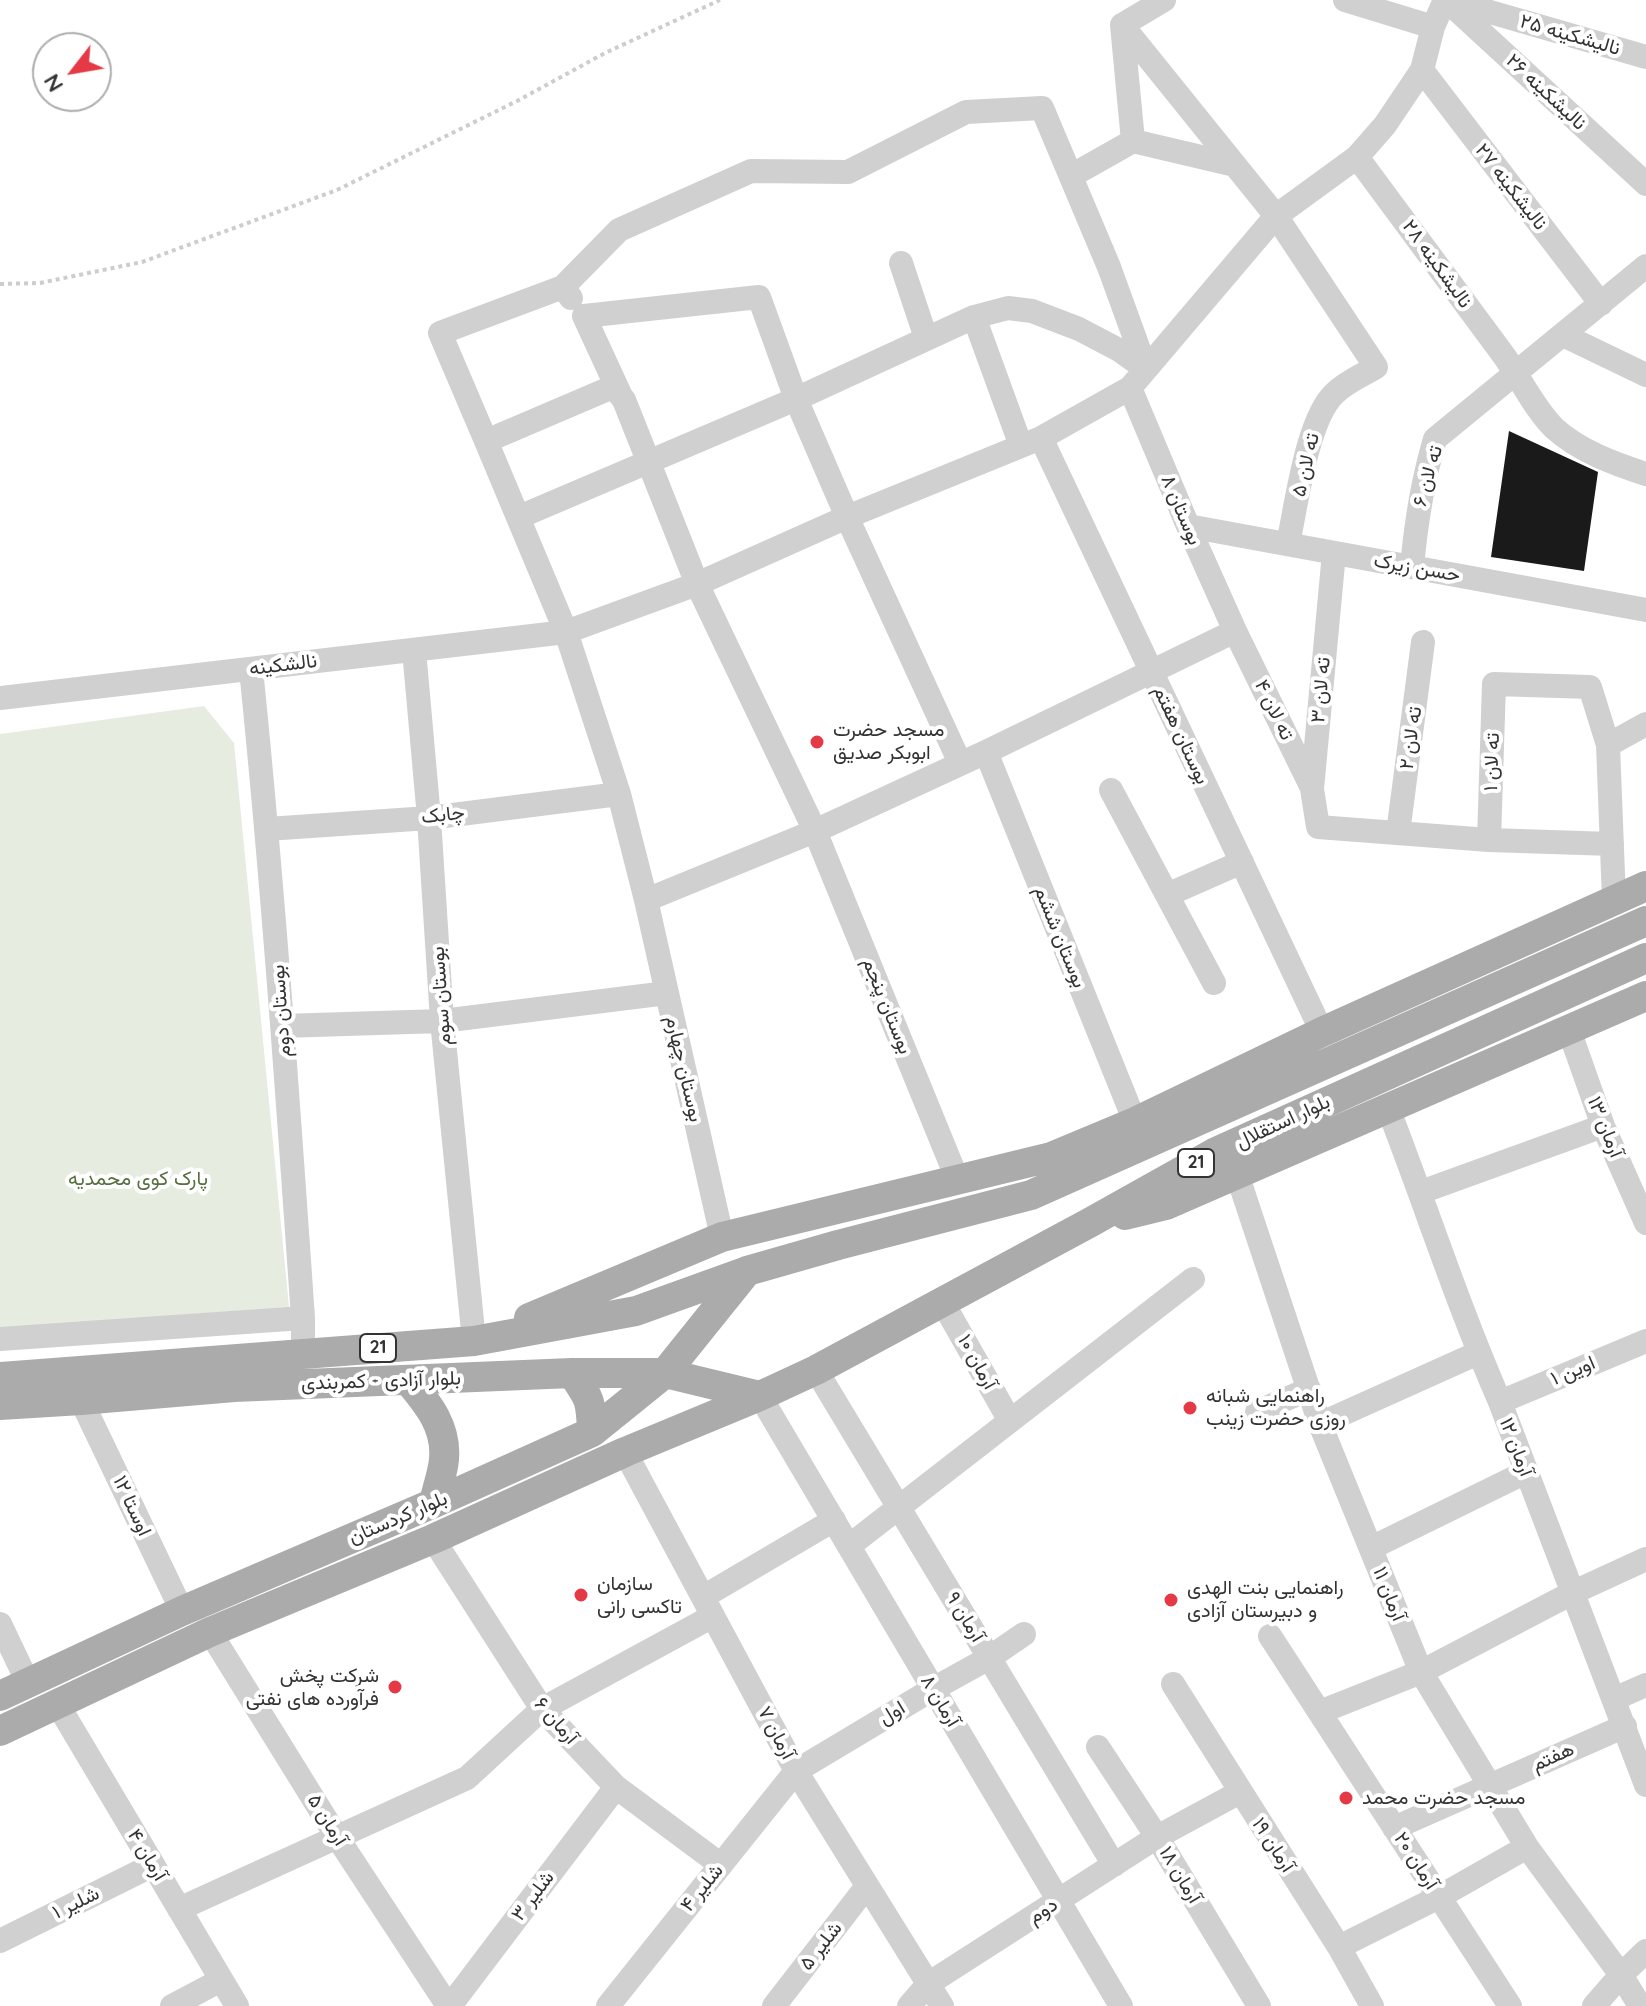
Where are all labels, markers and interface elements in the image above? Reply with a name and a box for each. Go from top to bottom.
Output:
street label: نالیشکینه ۲۵ [1517,9,1623,61]
north arrow [32,32,112,112]
street label: نالیشکینه ۲۶ [1501,49,1591,135]
text: N [37,69,69,97]
street label: نالیشکینه ۲۷ [1470,139,1552,235]
street label: نالیشکینه ۲۸ [1397,215,1477,313]
street label: ته لان ۵ [1287,431,1325,499]
street label: ته لان ۶ [1408,443,1448,509]
street label: بوستان ۸ [1155,471,1207,549]
street label: حسن زیرک [1372,549,1462,587]
street label: نالشکینه [248,649,318,681]
street label: ته لان ۳ [1306,656,1336,724]
street label: ته لان ۴ [1249,676,1299,744]
street label: بوستان هفتم [1148,682,1214,788]
street label: ته لان ۲ [1395,705,1427,771]
place label: مسجد حضرت ابوبکر صدیق [833,718,945,765]
street label: ته لان ۱ [1479,732,1505,792]
marker: مسجد حضرت ابوبکر صدیق [808,733,826,751]
street label: چابک [420,801,466,829]
street label: بوستان ششم [1029,883,1091,991]
street label: بوستان سوم [426,946,456,1046]
street label: بوستان پنجم [857,954,917,1058]
street label: بوستان دوم [266,964,296,1058]
street label: بوستان چهارم [660,1014,708,1124]
street label: بلوار استقلال [1232,1090,1334,1154]
street label: آرمان ۱۳ [1582,1093,1628,1161]
road number: 21 [1178,1149,1214,1177]
park label: پارک کوی محمدیه [68,1167,208,1191]
street label: آرمان ۱۰ [952,1330,1002,1394]
road number: 21 [360,1334,396,1362]
street label: اوین ۱ [1547,1351,1599,1391]
street label: بلوار آزادی - کمربندی [301,1366,461,1396]
place label: راهنمایی شبانه روزی حضرت زینب [1206,1384,1346,1431]
marker: راهنمایی شبانه روزی حضرت زینب [1181,1399,1199,1417]
street label: آرمان ۱۲ [1494,1414,1538,1480]
street label: اوستا ۱۲ [108,1472,156,1540]
street label: بلوار کردستان [345,1486,451,1550]
street label: آرمان ۱۱ [1367,1563,1411,1625]
place label: سازمان تاکسی رانی [597,1572,682,1619]
place label: راهنمایی بنت الهدی و دبیرستان آزادی [1187,1576,1344,1623]
marker: سازمان تاکسی رانی [572,1586,590,1604]
street label: آرمان ۹ [941,1587,989,1647]
marker: راهنمایی بنت الهدی و دبیرستان آزادی [1162,1591,1180,1609]
place label: شرکت پخش فرآورده های نفتی [246,1664,379,1711]
street label: آرمان ۸ [915,1671,965,1731]
marker: شرکت پخش فرآورده های نفتی [386,1678,404,1696]
street label: آرمان ۶ [529,1693,583,1749]
street label: اول [875,1696,909,1730]
street label: آرمان ۷ [752,1702,800,1764]
street label: هفتم [1528,1737,1578,1777]
place label: مسجد حضرت محمد [1362,1786,1525,1810]
marker: مسجد حضرت محمد [1337,1789,1355,1807]
street label: آرمان ۵ [302,1790,352,1850]
street label: آرمان ۱۹ [1247,1813,1299,1877]
street label: آرمان ۴ [122,1825,172,1885]
street label: آرمان ۲۰ [1389,1828,1443,1894]
street label: آرمان ۱۸ [1154,1842,1206,1908]
street label: شلیر ۴ [675,1859,729,1917]
street label: شلیر ۳ [506,1866,560,1926]
street label: شلیر ۱ [49,1881,103,1925]
street label: دوم [1024,1893,1062,1929]
street label: شلیر ۵ [795,1917,847,1975]

